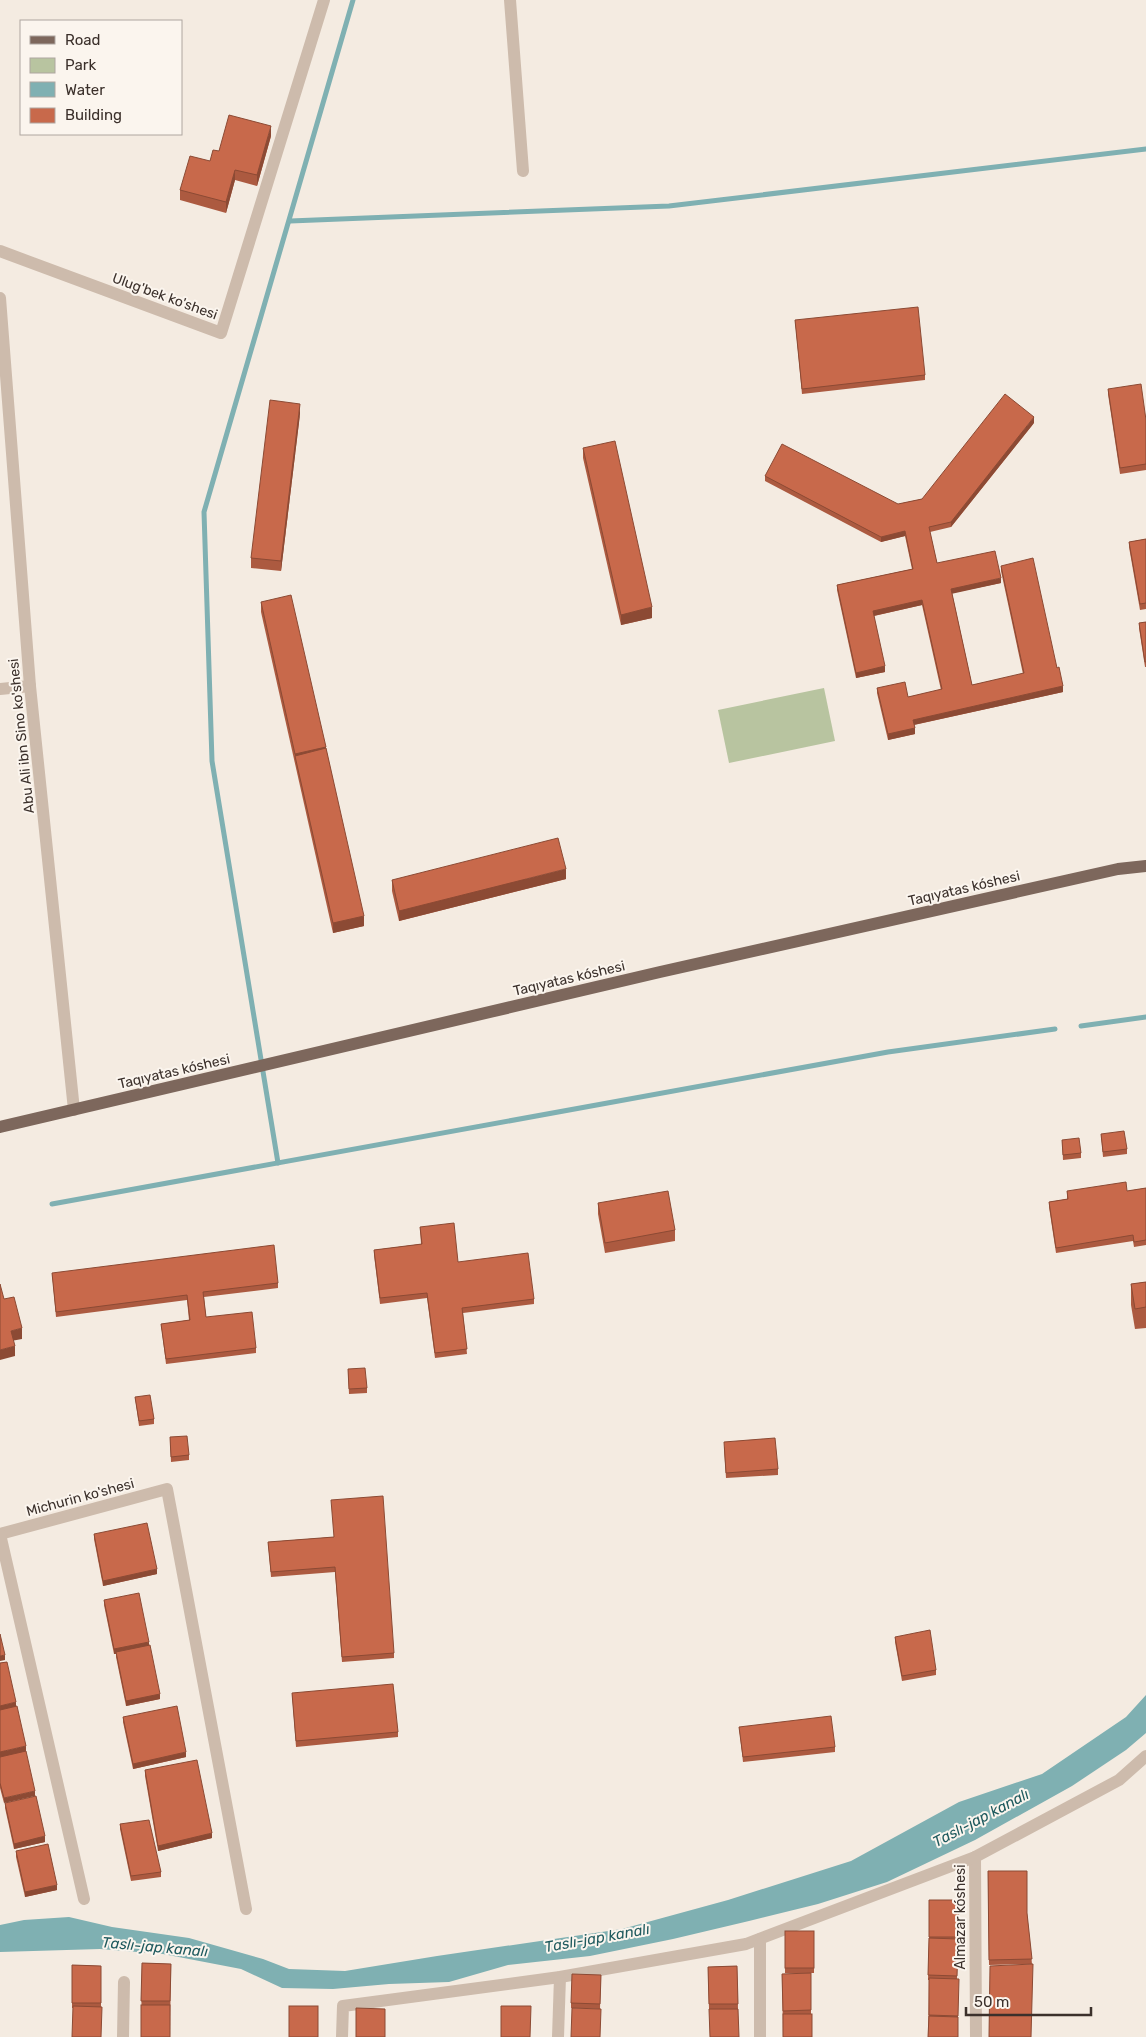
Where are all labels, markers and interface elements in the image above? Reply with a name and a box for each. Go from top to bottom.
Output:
legend [20,20,182,135]
text: Road [65,31,101,49]
text: Park [65,56,96,74]
text: Water [65,81,105,99]
text: Building [65,106,122,124]
street label: Ulug'bek ko'shesi [110,270,220,323]
street label: Abu Ali ibn Sino ko'shesi [5,658,38,814]
street label: Taqıyatas kóshesi [907,867,1022,910]
street label: Taqıyatas kóshesi [512,957,627,1000]
street label: Taqıyatas kóshesi [117,1050,232,1093]
street label: Michurin ko'shesi [24,1475,136,1520]
water label: Taslı-jap kanalı [930,1785,1033,1851]
street label: Almazar kóshesi [952,1864,969,1970]
water label: Taslı-jap kanalı [543,1920,651,1956]
water label: Taslı-jap kanalı [101,1933,209,1961]
scale bar [966,1984,1091,2016]
text: 50 m [974,1993,1009,2011]

